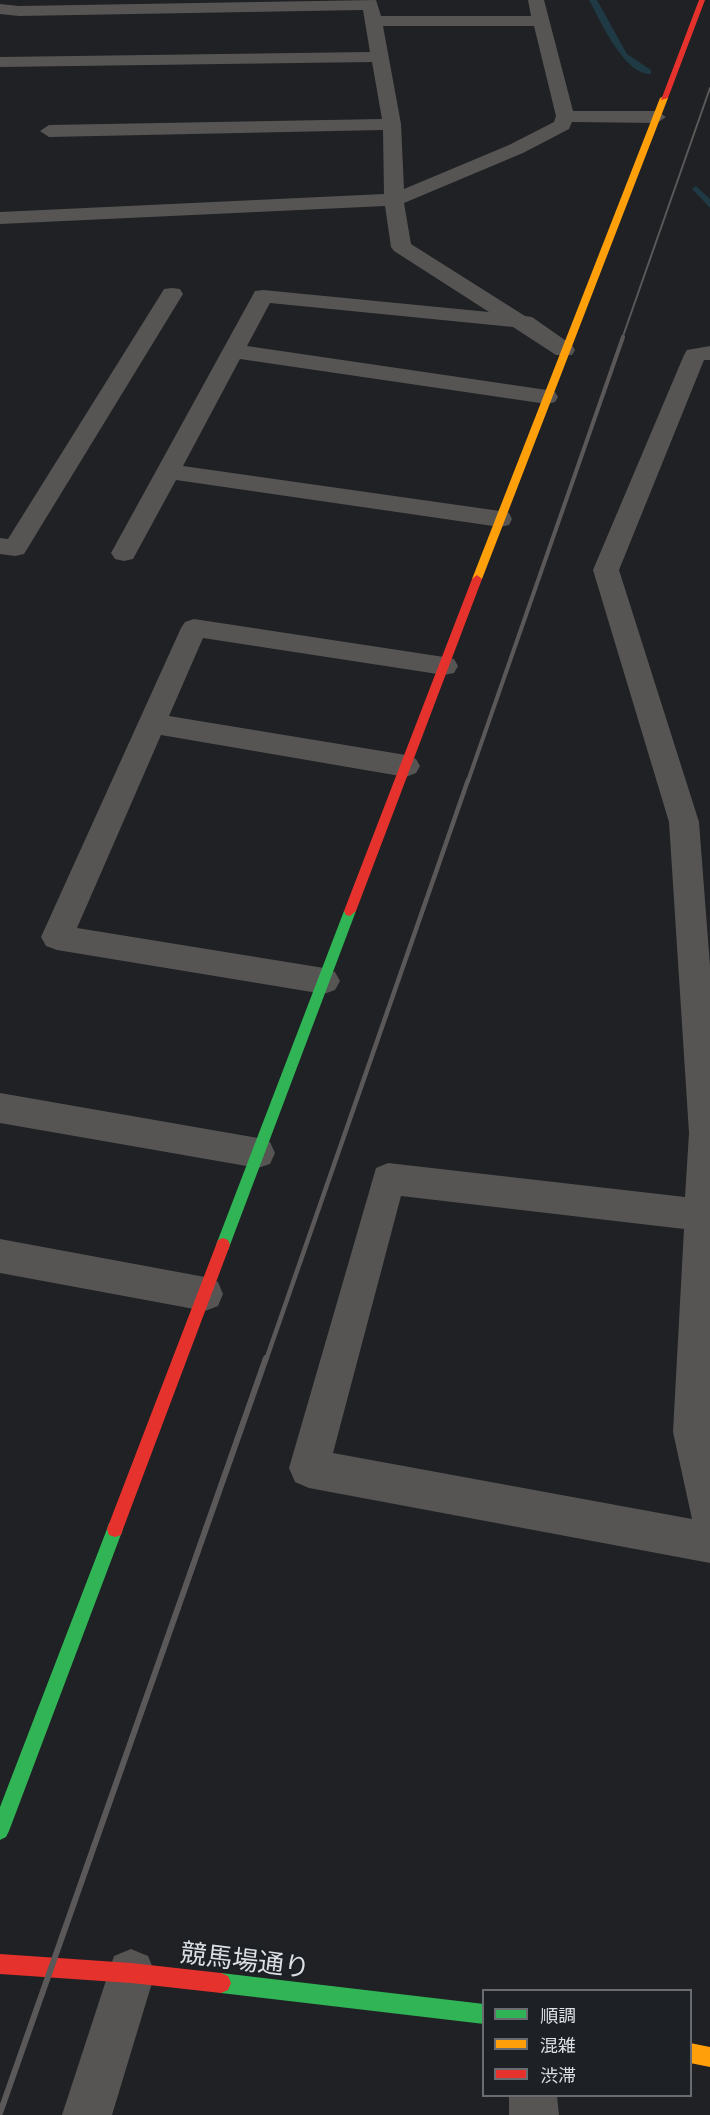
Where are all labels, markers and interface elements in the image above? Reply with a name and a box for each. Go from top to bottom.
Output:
street label: 競馬場通り [179,1939,311,1985]
legend [482,1989,692,2097]
text: 順調 [540,2005,576,2027]
text: 混雑 [540,2035,576,2057]
text: 渋滞 [540,2065,576,2087]

